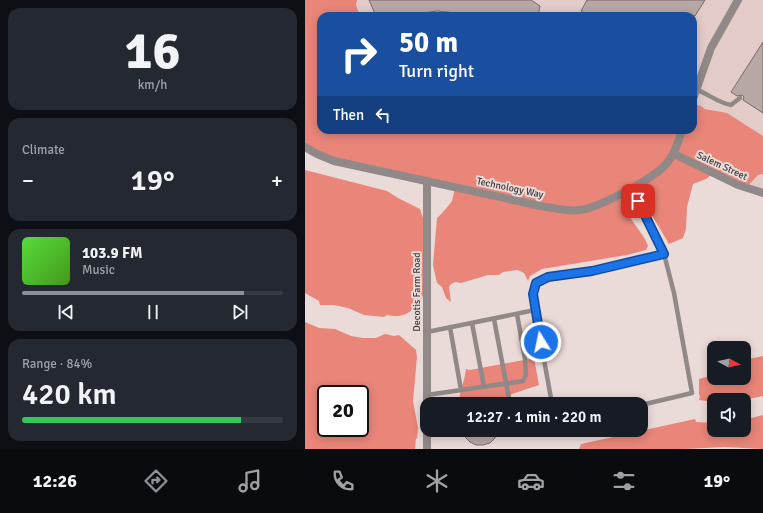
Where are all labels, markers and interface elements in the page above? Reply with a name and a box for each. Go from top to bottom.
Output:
text: 16 [124,19,181,83]
text: 50 m [399,26,458,60]
icon: right [333,28,385,80]
text: Turn right [399,60,474,82]
text: km/h [138,77,167,93]
icon: left [372,104,394,126]
text: Then [333,106,364,124]
text: Climate [22,142,65,158]
street label: Salem Street [695,149,750,183]
text: 19° [131,162,174,199]
text: − [22,167,34,194]
text: + [271,167,283,194]
street label: Technology Way [476,175,545,201]
pin [621,184,655,218]
icon: arrive [627,190,649,212]
text: 103.9 FM [82,244,143,262]
street label: Decotis Farm Road [411,252,423,332]
text: Music [82,262,115,278]
icon: previous [55,301,77,323]
icon: pause [142,301,164,323]
icon: next [229,301,251,323]
position arrow [520,321,562,363]
north arrow [707,341,751,385]
map controls [707,341,751,437]
text: Range · 84% [22,356,92,372]
text: 420 km [22,376,117,413]
speed limit sign: 20 [317,385,369,437]
button: sound [707,393,751,437]
text: 12:27 · 1 min · 220 m [467,408,601,426]
icon: directions [142,467,170,495]
icon: music [236,467,264,495]
icon: phone [329,467,357,495]
icon: climate [423,467,451,495]
icon: car [517,467,545,495]
icon: filters [610,467,638,495]
text: 12:26 [33,470,77,492]
text: 19° [704,470,730,492]

